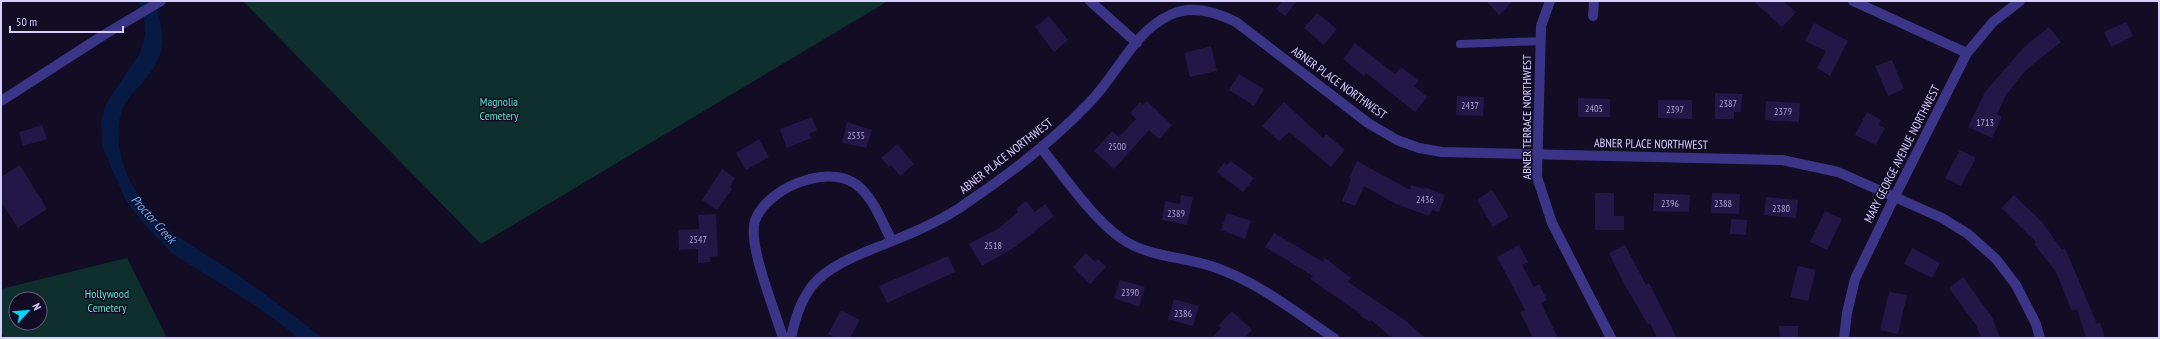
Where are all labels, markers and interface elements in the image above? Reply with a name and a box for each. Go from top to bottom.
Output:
scale bar [10,8,123,34]
text: 50 m [16,14,37,29]
street label: ABNER PLACE NORTHWEST [1289,43,1390,123]
street label: ABNER TERRACE NORTHWEST [1519,54,1534,180]
street label: MARY GEORGE AVENUE NORTHWEST [1860,82,1943,225]
park label: Magnolia Cemetery [480,94,519,123]
house number: 2387 [1719,97,1737,110]
house number: 2437 [1461,99,1479,112]
house number: 2405 [1585,102,1603,115]
house number: 2397 [1666,103,1684,116]
house number: 2379 [1774,105,1792,118]
street label: ABNER PLACE NORTHWEST [956,114,1056,197]
house number: 1713 [1976,116,1994,129]
house number: 2535 [847,129,865,142]
street label: ABNER PLACE NORTHWEST [1594,135,1709,152]
house number: 2500 [1108,140,1127,153]
water label: Proctor Creek [127,191,181,249]
house number: 2436 [1416,193,1435,206]
house number: 2396 [1661,197,1680,210]
house number: 2388 [1714,197,1732,210]
house number: 2380 [1772,202,1791,215]
house number: 2389 [1167,207,1185,220]
house number: 2547 [689,233,707,246]
house number: 2518 [984,239,1002,252]
park label: Hollywood Cemetery [85,286,129,315]
house number: 2390 [1121,286,1140,299]
north arrow [8,291,48,331]
text: N [29,301,45,312]
house number: 2386 [1174,307,1193,320]

